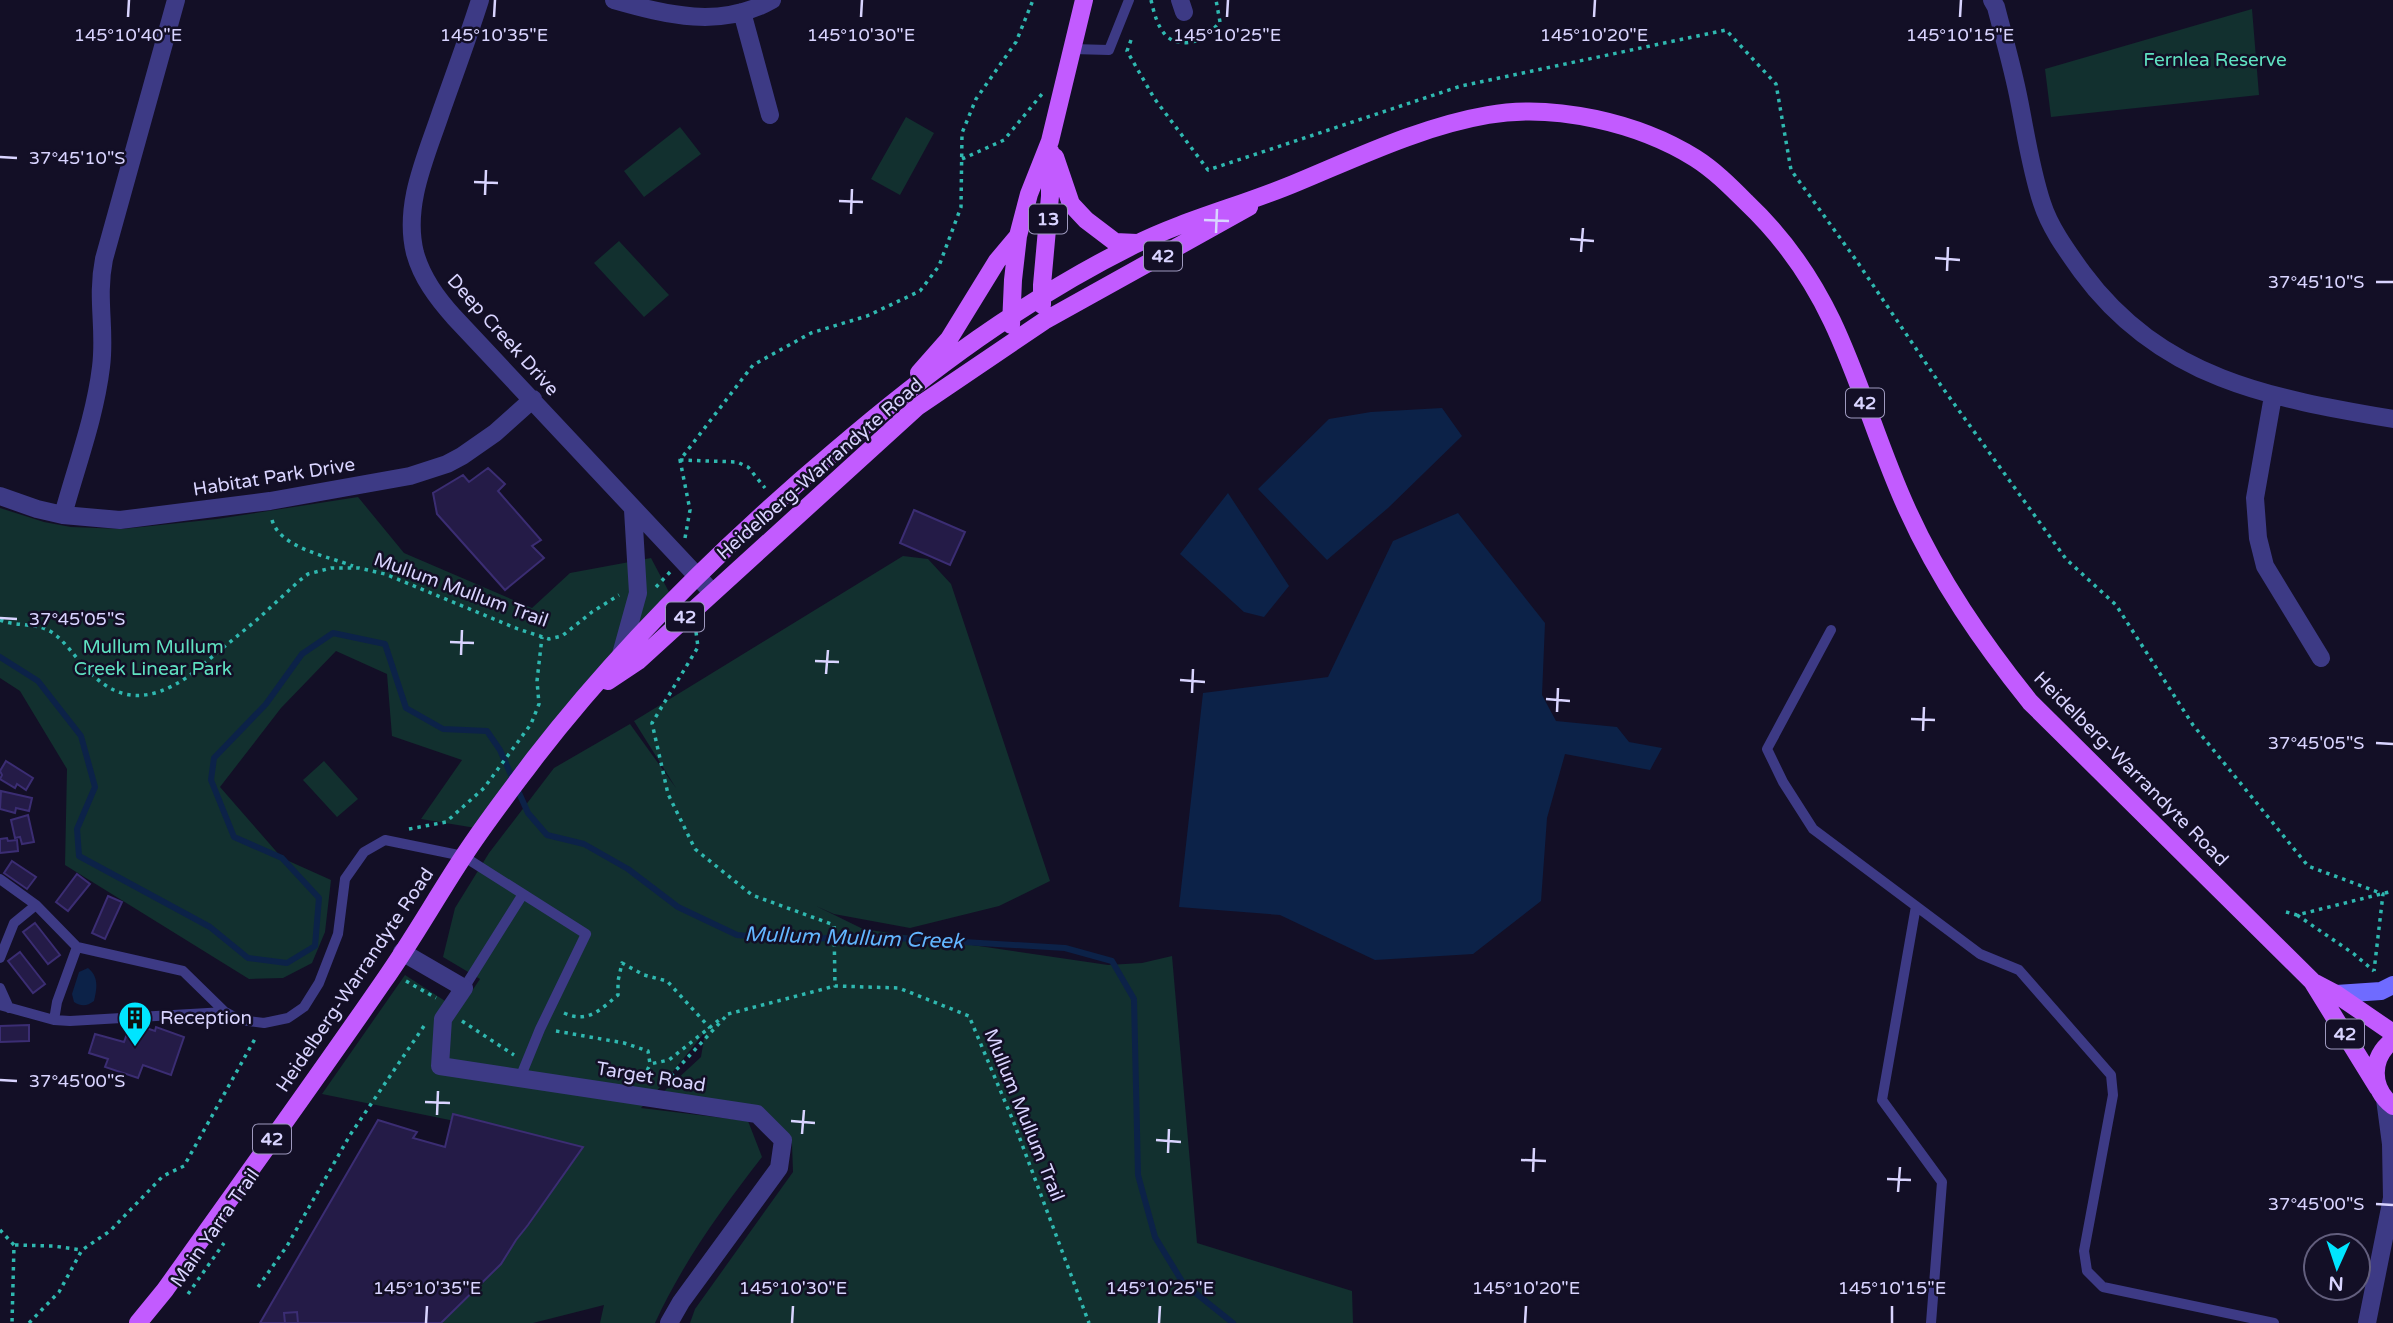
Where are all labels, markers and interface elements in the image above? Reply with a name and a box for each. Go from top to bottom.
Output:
text: 145°10'40"E [74,24,182,46]
text: 145°10'35"E [440,24,548,46]
text: 145°10'30"E [807,24,915,46]
text: 145°10'25"E [1173,24,1281,46]
text: 145°10'20"E [1540,24,1648,46]
text: 145°10'15"E [1906,24,2014,46]
park label: Fernlea Reserve [2143,49,2287,71]
text: 37°45'10"S [29,147,125,169]
road number: 13 [1029,204,1067,233]
road number: 42 [1144,242,1182,270]
street label: Deep Creek Drive [443,270,563,400]
text: 37°45'10"S [2268,271,2364,293]
street label: Heidelberg-Warrandyte Road [713,374,927,564]
road number: 42 [1846,388,1884,418]
street label: Habitat Park Drive [191,453,357,501]
street label: Mullum Mullum Trail [371,548,551,632]
road number: 42 [666,602,704,632]
text: 37°45'05"S [29,608,125,630]
park label: Mullum Mullum Creek Linear Park [74,636,232,680]
street label: Heidelberg-Warrandyte Road [2029,667,2233,871]
text: 37°45'05"S [2268,732,2364,754]
street label: Heidelberg-Warrandyte Road [272,864,438,1096]
water label: Mullum Mullum Creek [744,922,965,954]
building icon: Reception [116,999,154,1048]
place label: Reception [160,1007,252,1029]
road number: 42 [2326,1020,2364,1049]
street label: Mullum Mullum Trail [979,1026,1069,1204]
street label: Target Road [595,1057,707,1097]
text: 37°45'00"S [29,1070,125,1092]
road number: 42 [253,1124,291,1154]
street label: Main Yarra Trail [166,1165,264,1291]
text: 37°45'00"S [2268,1193,2364,1215]
north arrow [2302,1232,2372,1302]
text: N [2328,1272,2344,1294]
text: 145°10'35"E [373,1277,481,1299]
text: 145°10'30"E [739,1277,847,1299]
text: 145°10'25"E [1106,1277,1214,1299]
text: 145°10'20"E [1472,1277,1580,1299]
text: 145°10'15"E [1838,1277,1946,1299]

